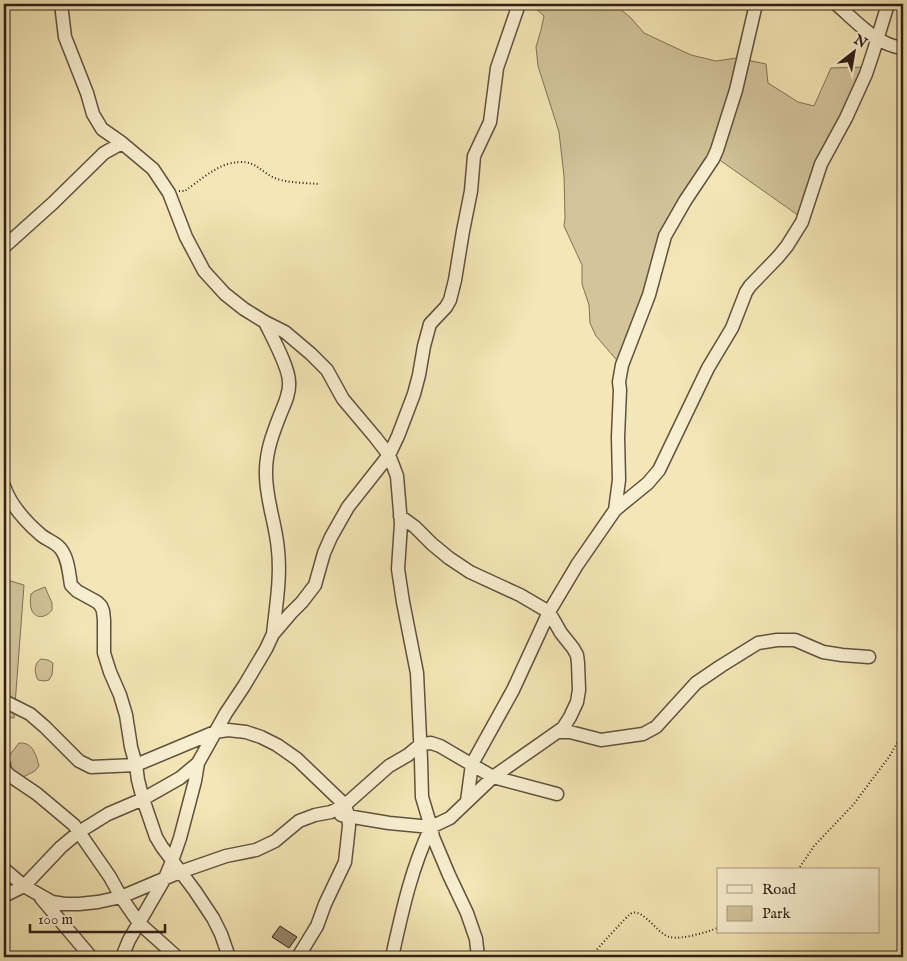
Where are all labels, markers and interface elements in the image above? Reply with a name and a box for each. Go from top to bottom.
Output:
north arrow [830,28,880,78]
text: N [849,30,870,53]
legend [717,868,880,934]
text: Road [762,880,797,899]
scale bar [30,901,165,933]
text: Park [762,904,792,923]
text: 100 m [38,910,74,929]

